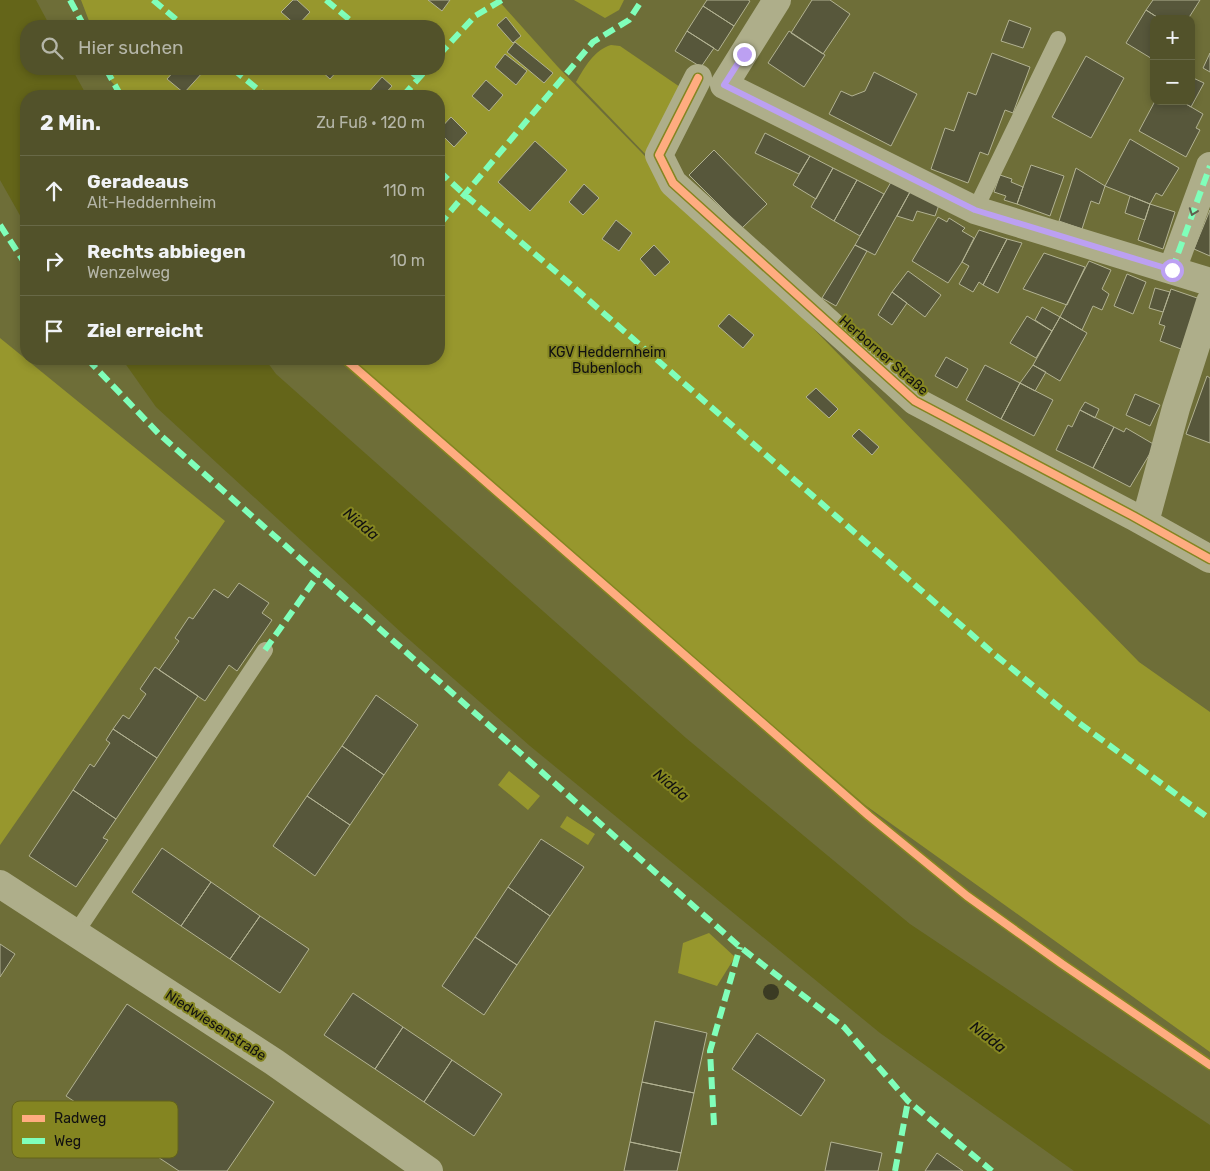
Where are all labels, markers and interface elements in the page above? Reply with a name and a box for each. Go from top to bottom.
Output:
map controls [1150,15,1195,105]
button: + [1150,15,1195,60]
search box [20,20,445,75]
icon: search [38,34,66,62]
text: Hier suchen [78,36,184,59]
route end [733,43,756,66]
button: − [1150,60,1195,105]
text: 2 Min. [40,110,101,135]
text: Zu Fuß · 120 m [316,113,425,132]
text: Geradeaus [87,170,189,193]
icon: ahead [40,177,68,205]
text: 110 m [383,181,425,200]
text: Alt-Heddernheim [87,193,216,212]
one-way arrow [1189,207,1199,216]
text: Rechts abbiegen [87,240,246,263]
icon: right [40,247,68,275]
text: 10 m [390,251,425,270]
route start [1161,259,1184,282]
text: Wenzelweg [87,263,170,282]
street label: Herborner Straße [836,312,932,399]
icon: arrive [40,317,68,345]
text: Ziel erreicht [87,319,203,342]
park label: KGV Heddernheim Bubenloch [548,344,666,377]
water label: Nidda [340,504,383,544]
water label: Nidda [650,765,693,805]
street label: Niedwiesenstraße [162,986,269,1064]
water label: Nidda [966,1017,1010,1057]
legend [12,1101,178,1158]
text: Radweg [54,1110,106,1127]
text: Weg [54,1133,81,1150]

